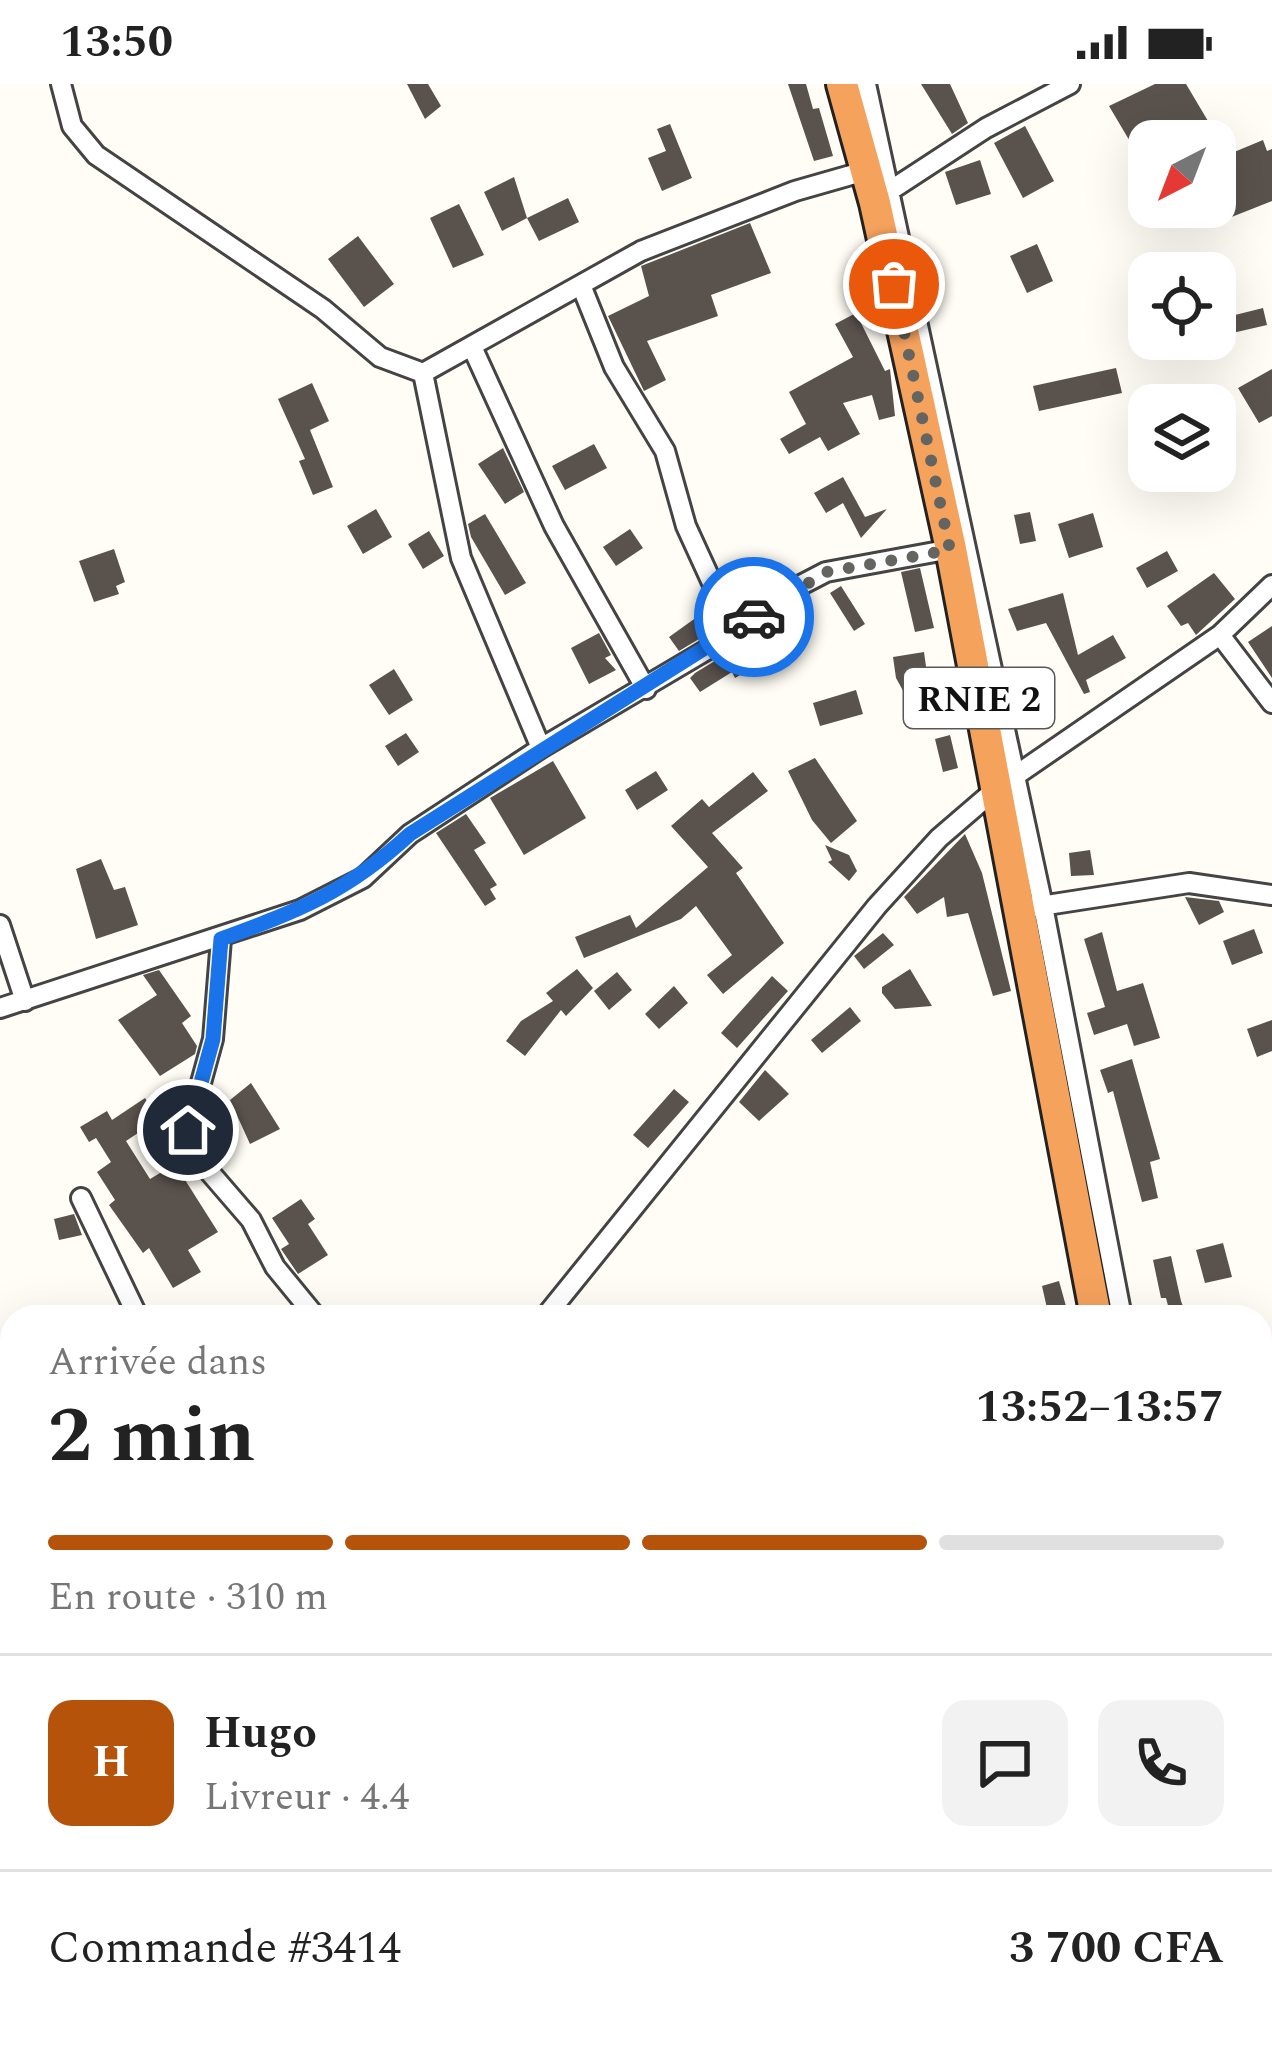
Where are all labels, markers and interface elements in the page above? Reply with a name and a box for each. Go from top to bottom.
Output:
text: 13:50 [60,8,173,77]
north arrow [1128,120,1236,228]
map controls [1128,120,1236,492]
pin [843,233,945,335]
icon: bag [861,251,927,317]
button: locate [1128,252,1236,360]
button: layers [1128,384,1236,492]
courier [694,557,814,677]
icon: car [721,584,787,650]
road number: RNIE 2 [904,668,1054,728]
pin [137,1079,239,1181]
icon: home [155,1097,221,1163]
text: Arrivée dans [48,1333,267,1392]
text: 13:52–13:57 [975,1373,1224,1442]
text: 2 min [48,1377,256,1496]
text: En route · 310 m [48,1568,328,1627]
text: Hugo [204,1699,317,1768]
button: chat [942,1700,1068,1826]
button: phone [1098,1700,1224,1826]
text: H [92,1728,130,1797]
text: Livreur · 4.4 [204,1768,409,1827]
text: Commande #3414 [48,1914,401,1983]
text: 3 700 CFA [1009,1914,1224,1983]

